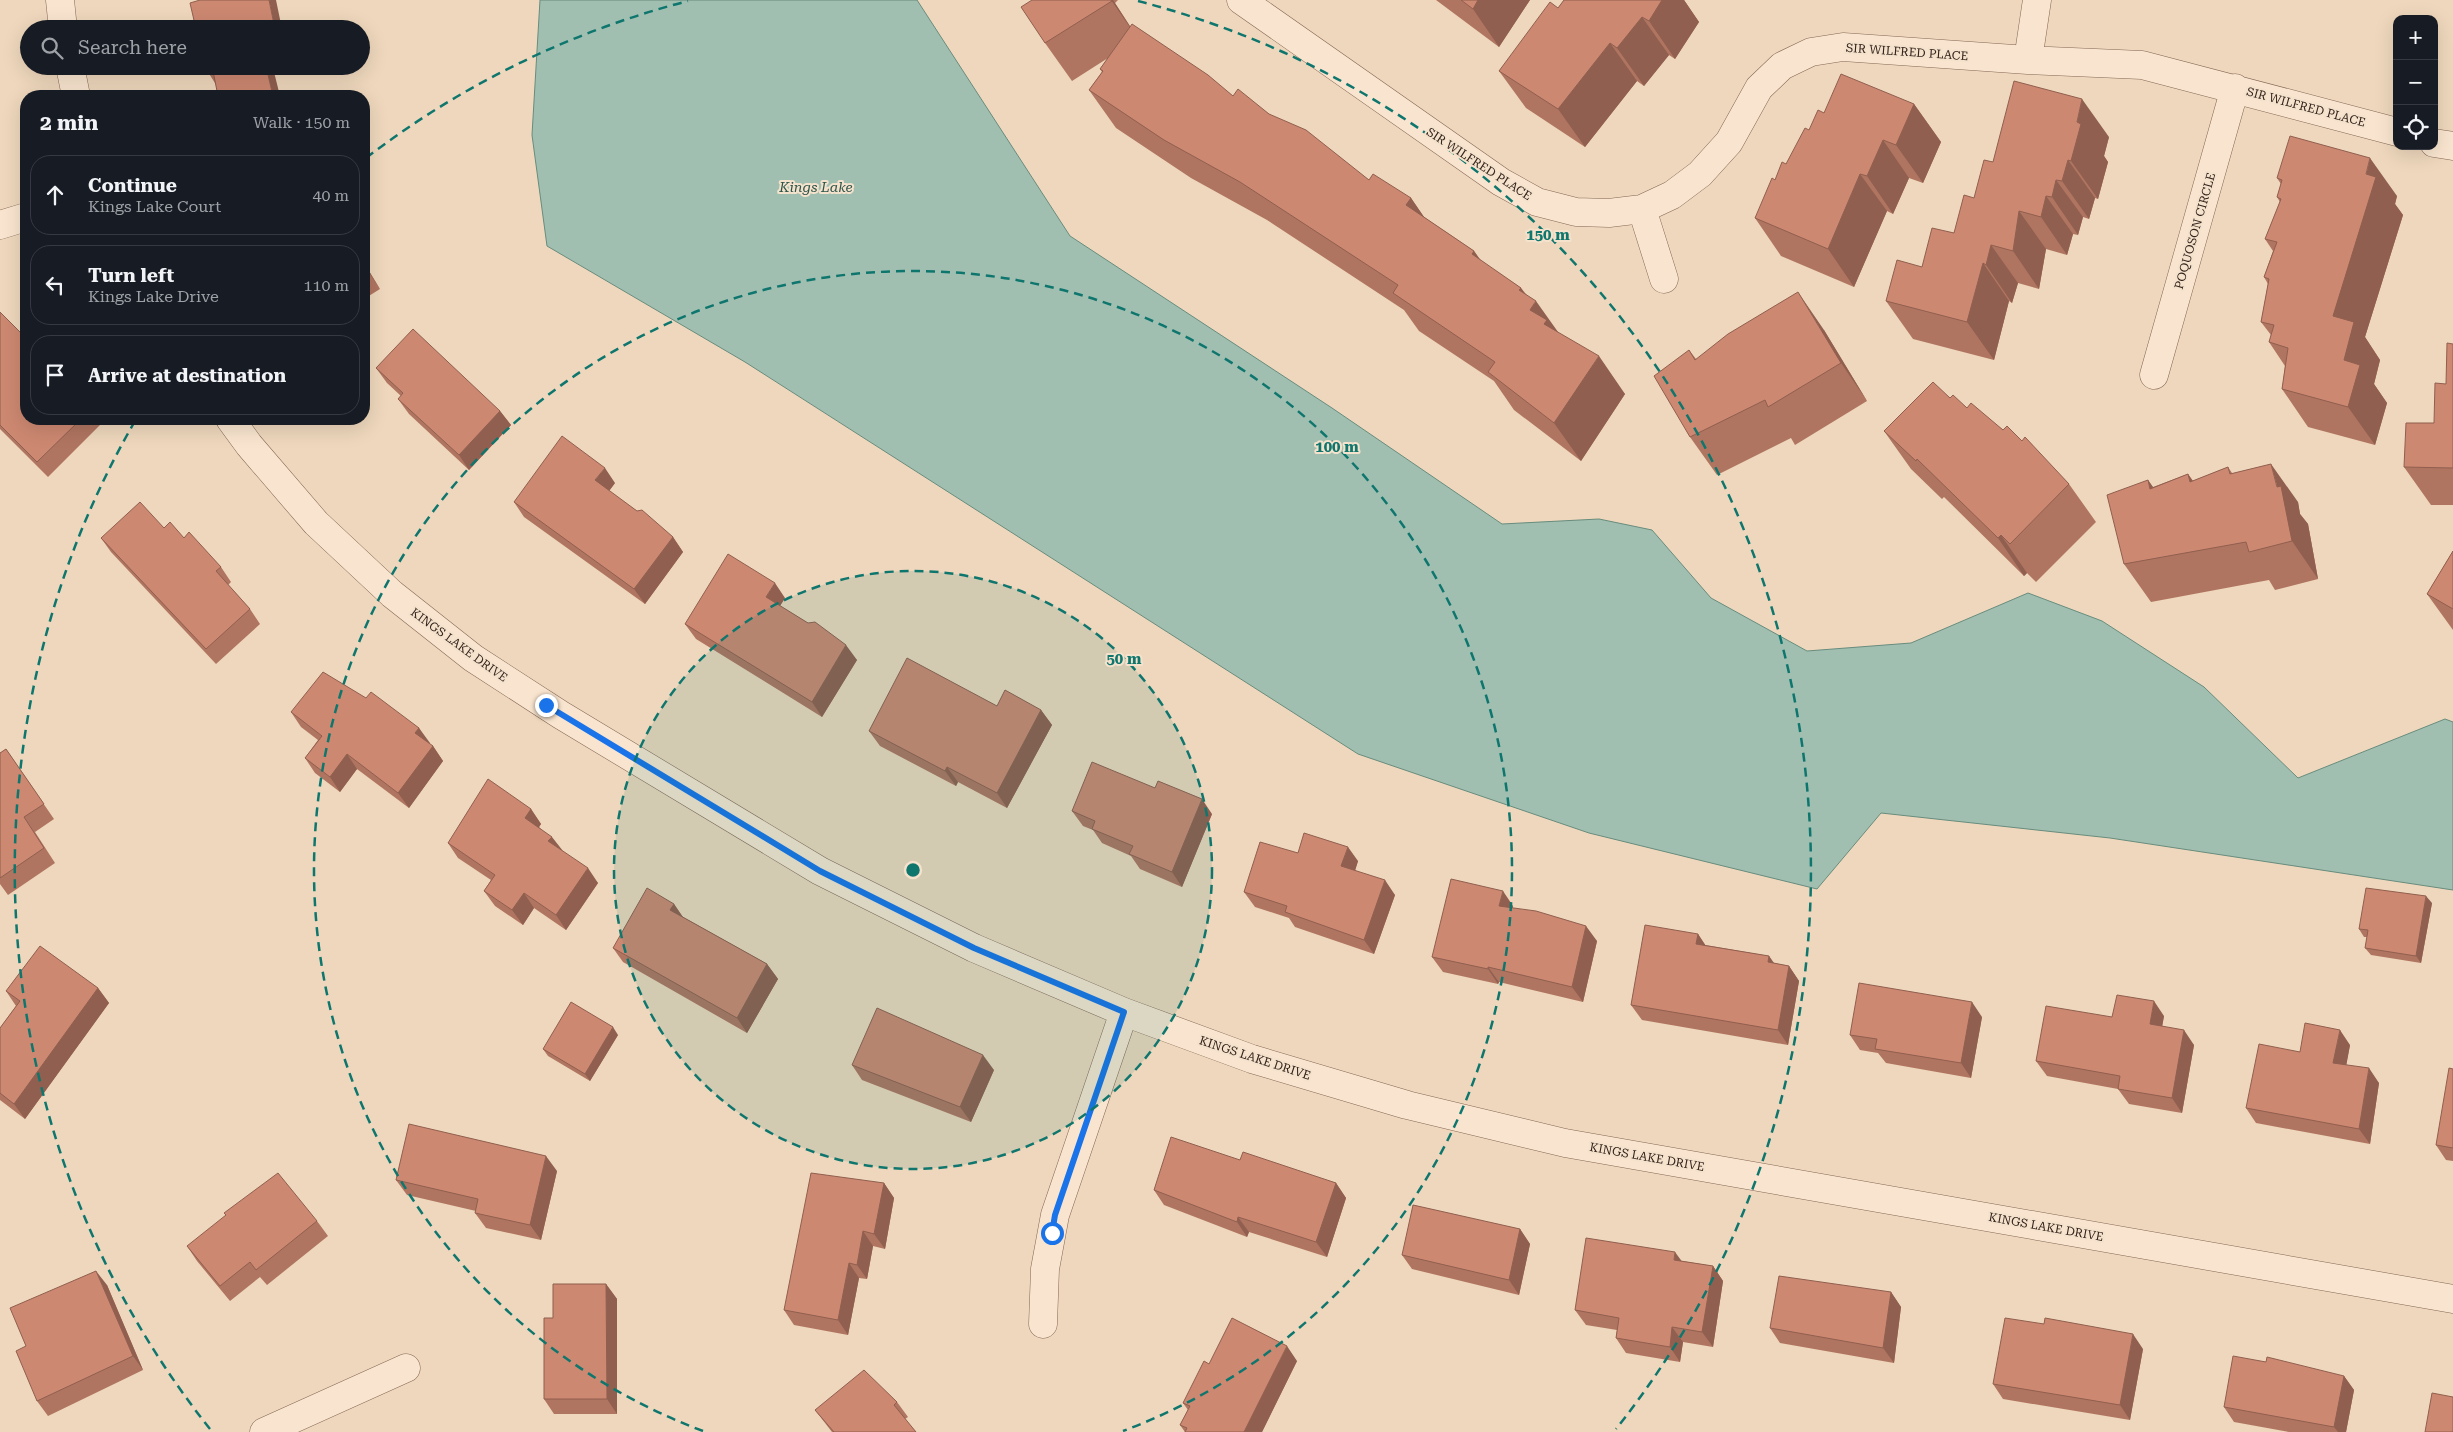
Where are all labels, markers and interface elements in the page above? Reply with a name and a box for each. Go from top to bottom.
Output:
map controls [2393,15,2438,150]
button: + [2393,15,2438,60]
search box [20,20,370,75]
icon: search [38,34,66,62]
text: Search here [78,36,187,59]
street label: SIR WILFRED PLACE [1845,41,1969,63]
button: − [2393,60,2438,105]
street label: SIR WILFRED PLACE [2245,84,2367,130]
button: locate [2393,105,2438,150]
text: 2 min [40,111,98,135]
text: Walk · 150 m [253,113,350,132]
street label: SIR WILFRED PLACE [1424,125,1534,203]
street label: POQUOSON CIRCLE [2172,171,2218,291]
text: Continue [88,174,177,197]
water label: Kings Lake [778,179,853,195]
icon: ahead [41,181,69,209]
text: 40 m [312,186,349,205]
text: Kings Lake Court [88,197,221,216]
text: 150 m [1526,226,1570,244]
text: Turn left [88,264,174,287]
icon: left [41,271,69,299]
text: 110 m [303,276,349,295]
text: Kings Lake Drive [88,287,219,306]
icon: arrive [41,361,69,389]
text: Arrive at destination [88,364,286,387]
text: 100 m [1315,438,1359,456]
street label: KINGS LAKE DRIVE [408,605,510,685]
text: 50 m [1106,650,1142,668]
route end [535,694,558,717]
centre of rings [904,861,922,879]
street label: KINGS LAKE DRIVE [1198,1033,1312,1083]
street label: KINGS LAKE DRIVE [1589,1140,1705,1174]
street label: KINGS LAKE DRIVE [1988,1210,2104,1244]
route start [1041,1222,1064,1245]

